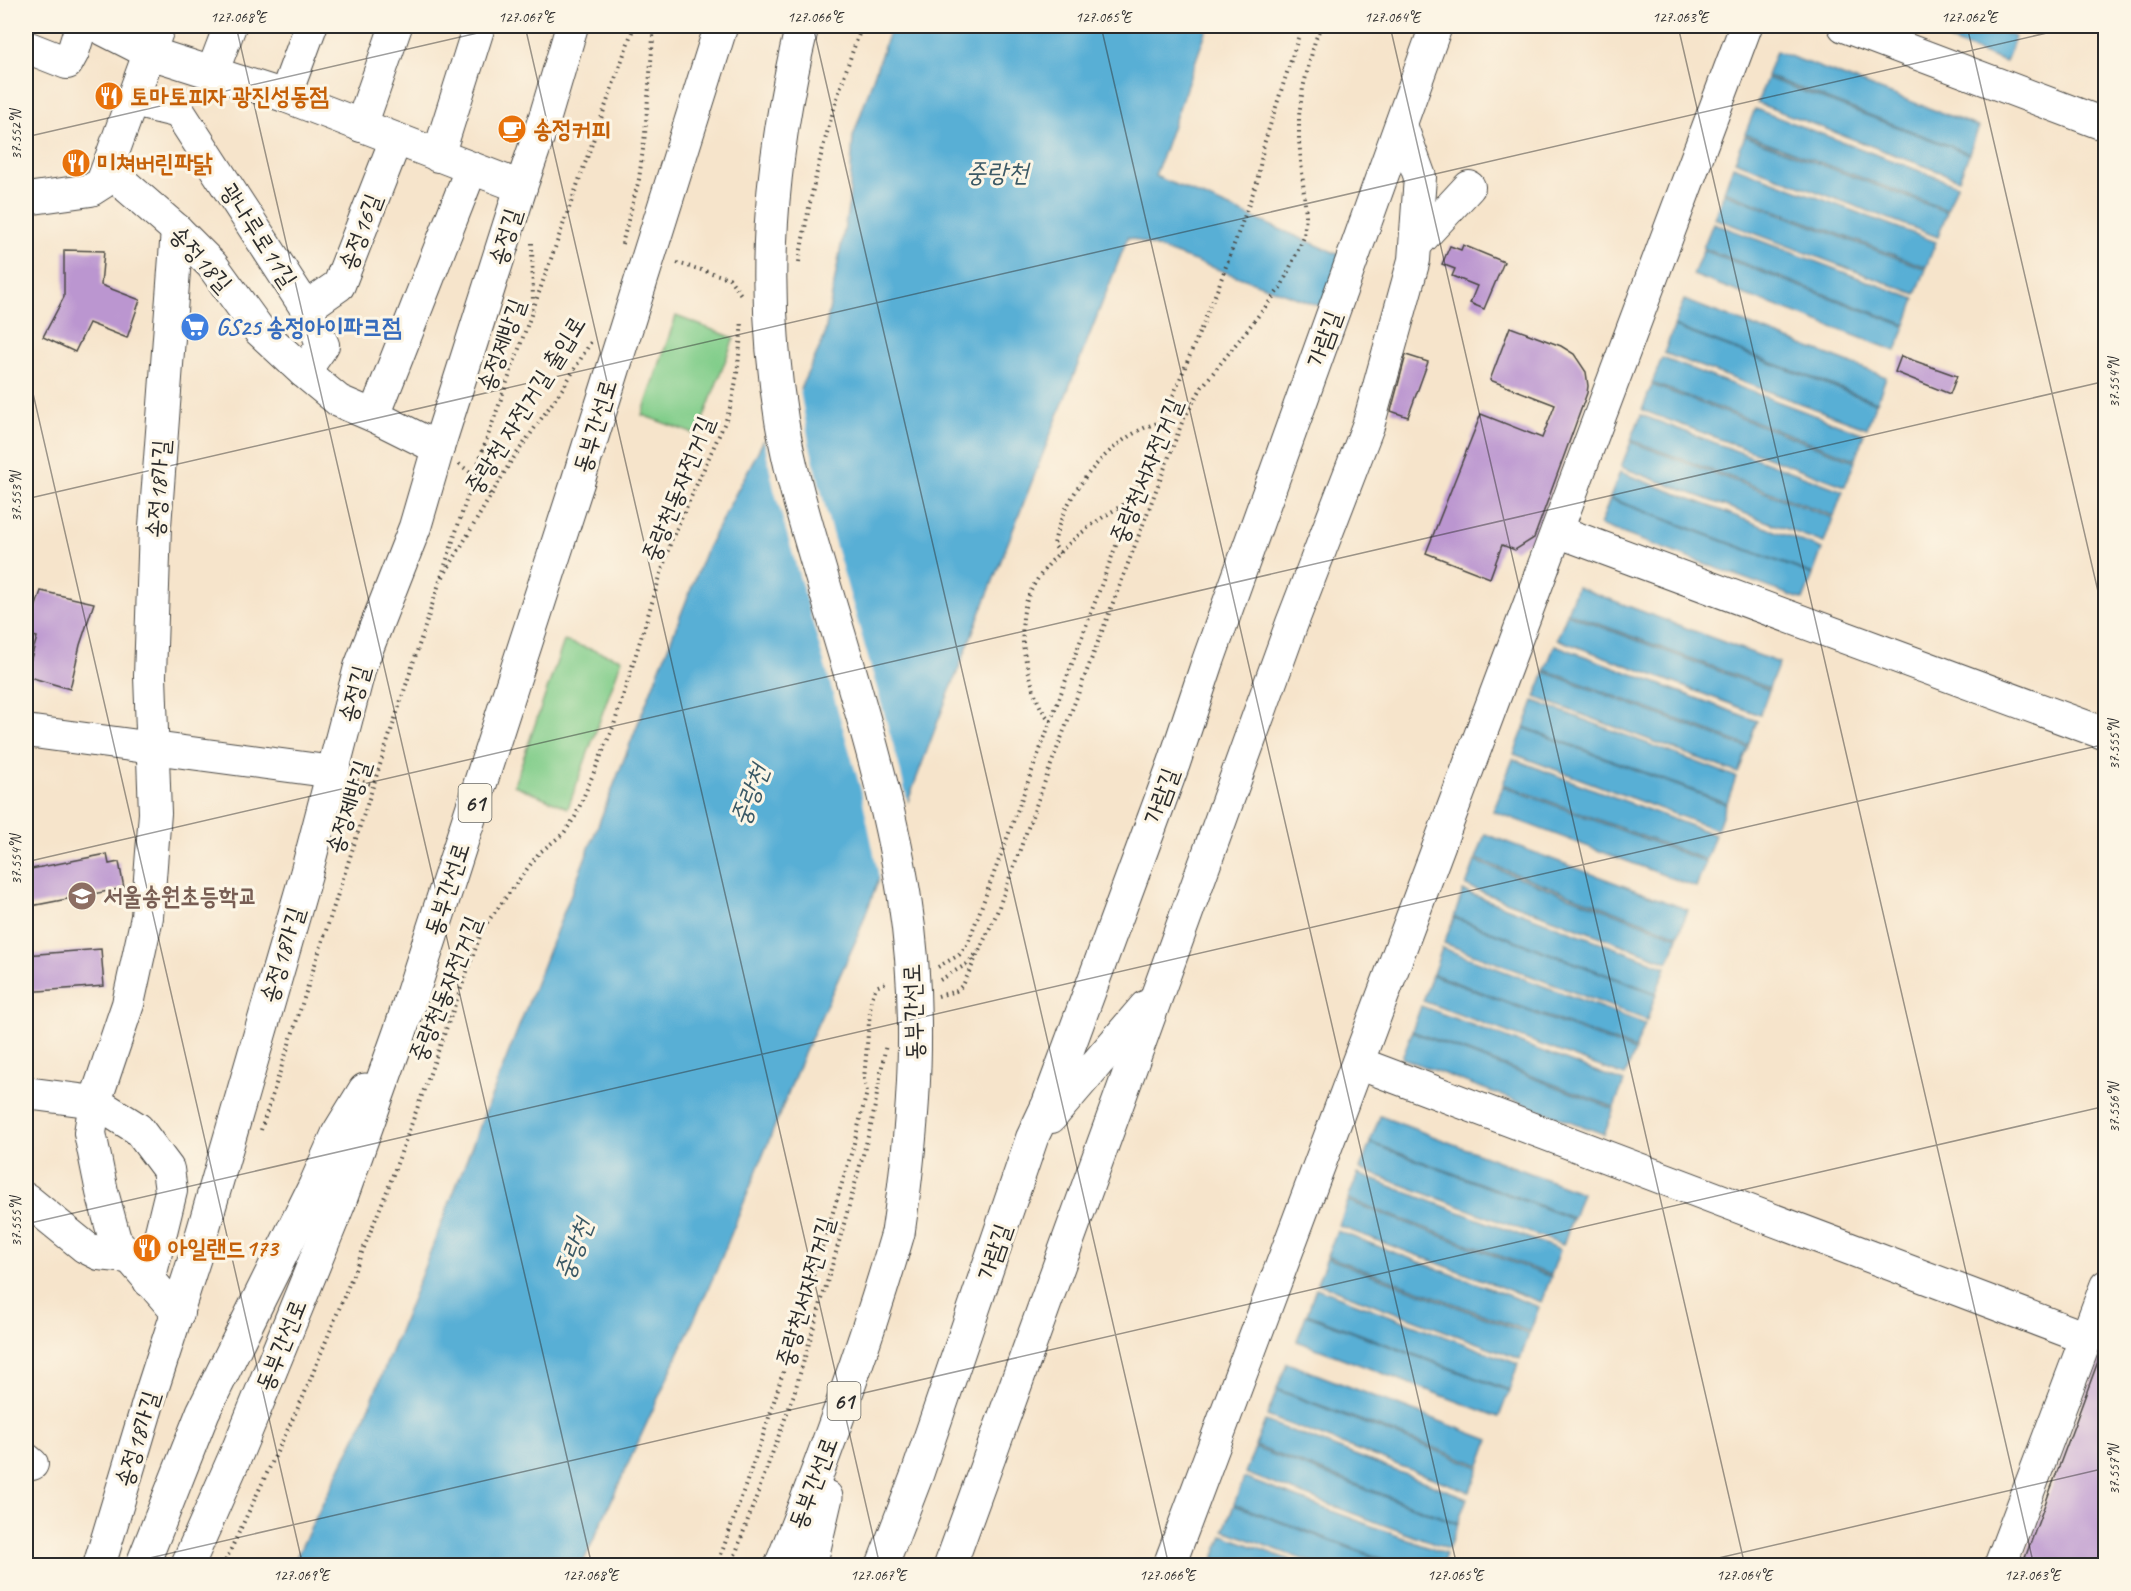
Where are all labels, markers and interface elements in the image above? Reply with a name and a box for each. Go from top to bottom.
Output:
text: 127.068°E [210,8,268,27]
text: 127.067°E [498,8,556,27]
text: 127.066°E [787,8,845,27]
text: 127.065°E [1075,8,1133,27]
text: 127.064°E [1364,8,1422,27]
text: 127.063°E [1652,8,1710,27]
text: 127.062°E [1941,8,1999,27]
restaurant icon: 토마토피자 광진성동점 [93,80,125,112]
place label: 토마토피자 광진성동점 [130,81,329,111]
text: 37.552°N [7,107,26,160]
cafe icon: 송정커피 [496,113,528,145]
place label: 송정커피 [533,114,610,144]
restaurant icon: 미쳐버린파닭 [60,147,92,179]
place label: 미쳐버린파닭 [97,148,214,178]
water label: 중랑천 [966,156,1031,189]
street label: 광나루로11길 [214,177,304,293]
street label: 송정16길 [332,189,388,275]
street label: 송정길 [482,205,528,269]
street label: 송정18길 [163,219,239,299]
street label: 송정제방길 [470,295,532,395]
street label: 가람길 [1300,307,1348,371]
street label: 중랑천 자전거길 출입로 [458,310,592,500]
supermarket icon: GS25 송정아이파크점 [179,311,211,343]
place label: GS25 송정아이파크점 [216,312,401,342]
text: 37.554°N [2105,355,2124,408]
street label: 동부간선로 [567,375,623,477]
street label: 중랑천서자전거길 [1103,394,1189,548]
street label: 중랑천동자전거길 [635,412,721,566]
street label: 송정18가길 [140,439,176,539]
text: 37.553°N [7,469,26,522]
street label: 송정길 [332,662,376,726]
text: 37.555°N [2105,717,2124,770]
street label: 송정제방길 [319,756,377,858]
water label: 중랑천 [723,757,777,830]
street label: 가람길 [1137,764,1185,828]
road number: 61 [458,784,492,822]
text: 37.554°N [7,832,26,885]
street label: 동부간선로 [418,838,476,940]
school or university icon: 서울송원초등학교 [66,880,98,912]
place label: 서울송원초등학교 [103,881,258,911]
street label: 송정18가길 [253,903,311,1007]
street label: 중랑천동자전거길 [402,912,488,1066]
street label: 동부간선로 [896,963,930,1061]
text: 37.556°N [2105,1080,2124,1133]
text: 37.555°N [7,1194,26,1247]
water label: 중랑천 [547,1211,601,1284]
street label: 중랑천서자전거길 [769,1214,841,1370]
street label: 가람길 [970,1220,1018,1284]
restaurant icon: 아일랜드173 [131,1232,163,1264]
place label: 아일랜드173 [168,1233,280,1263]
street label: 동부간선로 [249,1295,313,1395]
road number: 61 [828,1382,860,1420]
street label: 송정18가길 [108,1387,166,1491]
street label: 동부간선로 [782,1433,844,1533]
text: 37.557°N [2105,1442,2124,1495]
text: 127.069°E [273,1566,331,1585]
text: 127.068°E [562,1566,620,1585]
text: 127.067°E [850,1566,908,1585]
text: 127.066°E [1139,1566,1197,1585]
text: 127.065°E [1427,1566,1485,1585]
text: 127.064°E [1716,1566,1774,1585]
text: 127.063°E [2004,1566,2062,1585]

